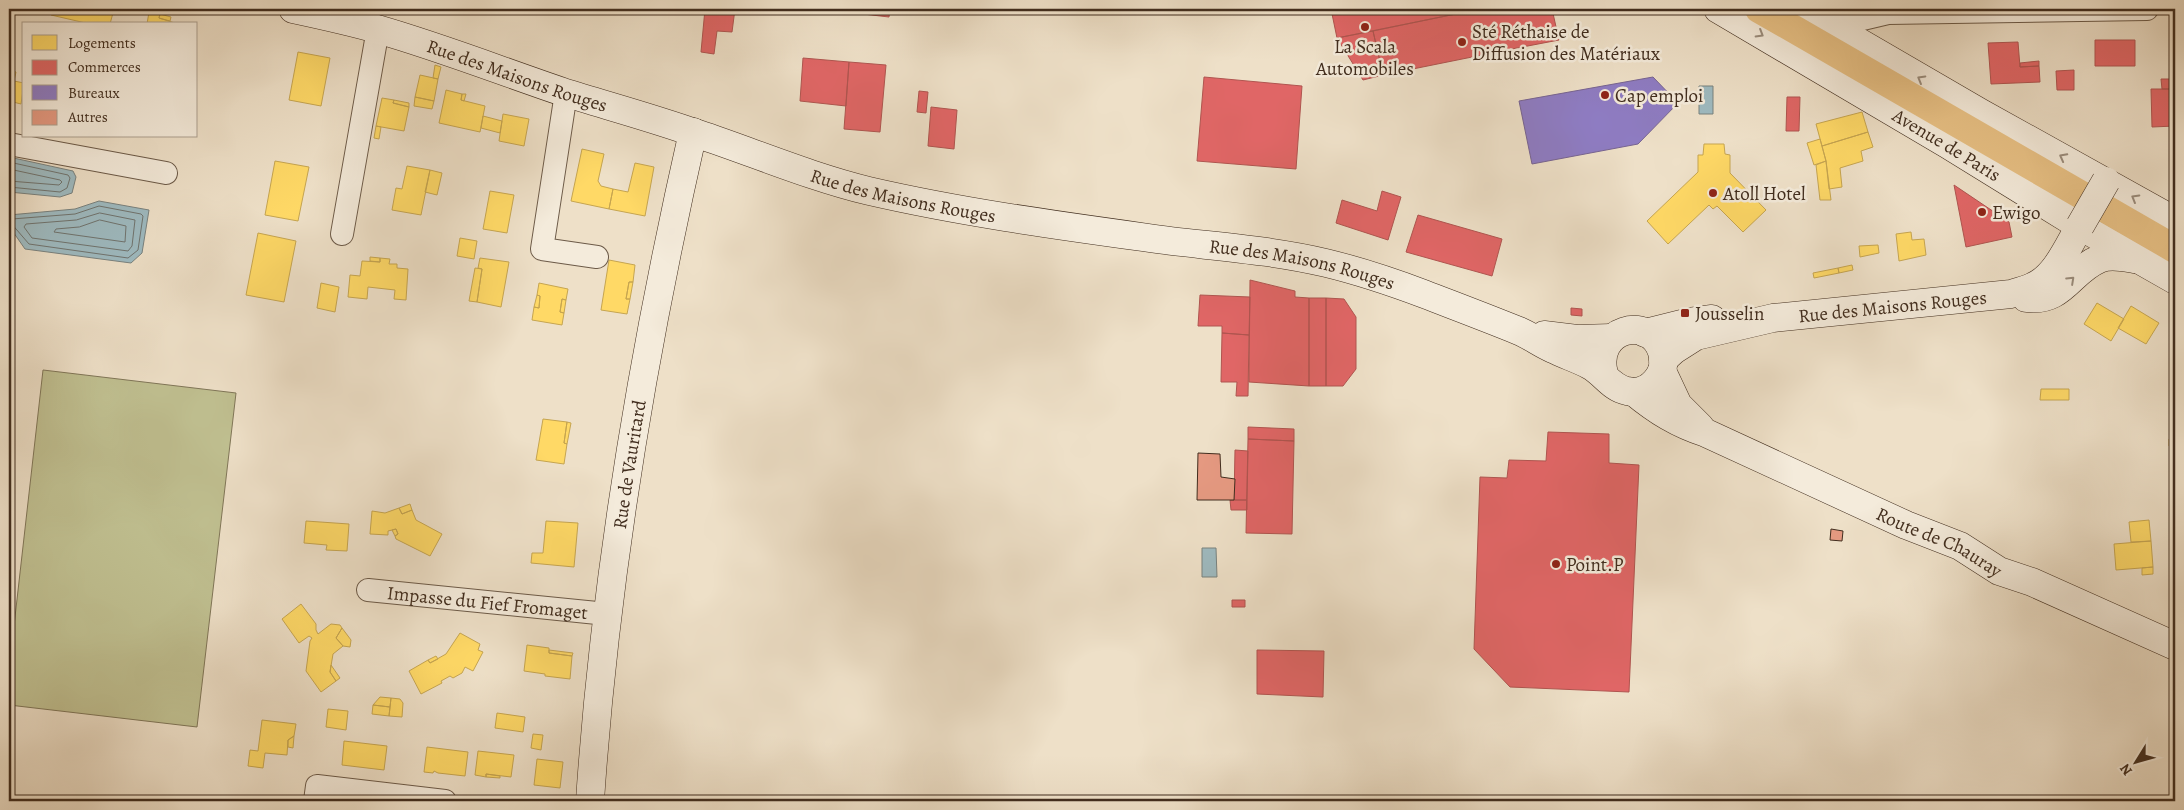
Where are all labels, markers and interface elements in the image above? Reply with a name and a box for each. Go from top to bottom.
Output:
place label: Sté Réthaise de Diffusion des Matériaux [1472,19,1660,67]
marker: La Scala Automobiles [1359,21,1371,33]
legend [22,22,198,138]
one-way arrow [1755,27,1764,37]
text: Logements [68,33,136,53]
street label: Rue des Maisons Rouges [423,33,610,119]
place label: La Scala Automobiles [1315,34,1414,82]
marker: Sté Réthaise de Diffusion des Matériaux [1456,36,1468,48]
text: Commerces [68,57,141,77]
one-way arrow [1918,75,1927,85]
text: Bureaux [68,83,120,103]
place label: Cap emploi [1615,83,1703,109]
marker: Cap emploi [1599,89,1611,101]
street label: Avenue de Paris [1887,102,2005,188]
text: Autres [67,107,108,127]
one-way arrow [2060,153,2069,163]
street label: Rue des Maisons Rouges [807,163,998,229]
place label: Atoll Hotel [1722,181,1806,207]
marker: Atoll Hotel [1707,187,1719,199]
one-way arrow [2131,194,2140,204]
place label: Ewigo [1992,200,2040,226]
marker: Ewigo [1976,206,1988,218]
street label: Rue des Maisons Rouges [1208,233,1398,297]
one-way arrow [2066,277,2075,286]
street label: Rue des Maisons Rouges [1797,285,1988,329]
place label: Jousselin [1695,301,1764,327]
marker: Jousselin [1679,307,1691,319]
street label: Rue de Vauritard [607,397,653,531]
street label: Route de Chauray [1872,501,2007,584]
place label: Point.P [1566,552,1624,578]
marker: Point.P [1550,558,1562,570]
street label: Impasse du Fief Fromaget [386,580,589,626]
north arrow [2112,738,2162,788]
text: N [2115,760,2137,779]

